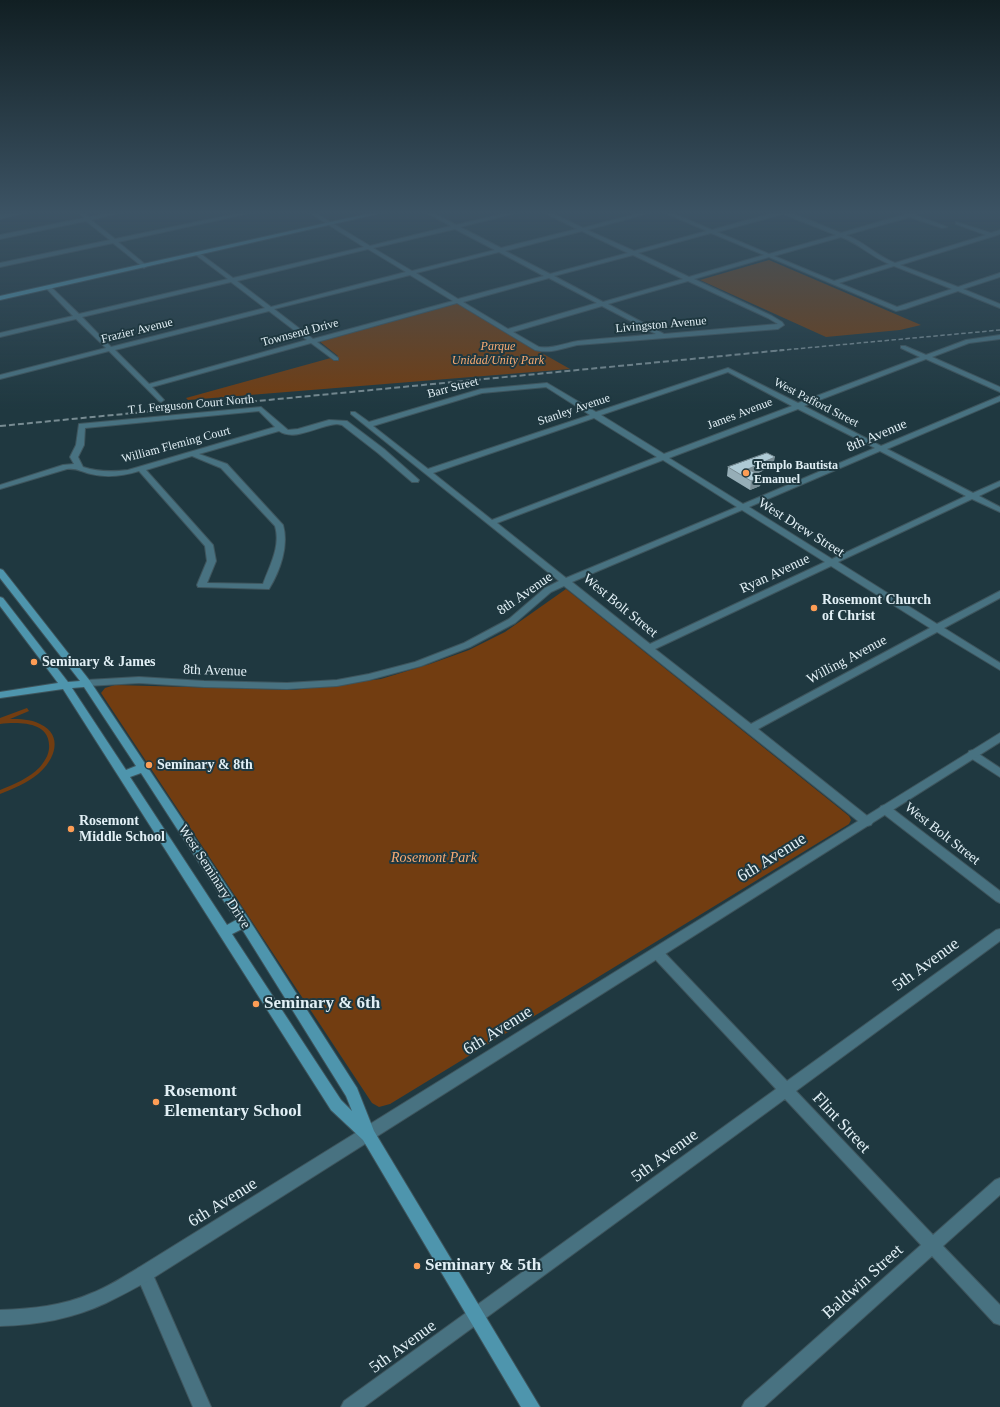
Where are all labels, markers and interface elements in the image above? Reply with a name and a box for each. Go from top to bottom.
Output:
street label: Livingston Avenue [615,314,707,336]
street label: Frazier Avenue [100,315,174,347]
street label: Townsend Drive [260,316,340,350]
park label: Parque Unidad/Unity Park [452,340,544,368]
street label: Barr Street [426,374,480,402]
street label: West Pafford Street [771,375,861,431]
street label: Stanley Avenue [536,391,612,429]
street label: T L Ferguson Court North [127,392,255,418]
street label: James Avenue [705,395,775,433]
street label: 8th Avenue [844,416,910,456]
street label: William Fleming Court [120,424,232,466]
place label: Templo Bautista Emanuel [754,459,838,487]
marker: Templo Bautista Emanuel [741,468,751,478]
street label: West Drew Street [755,495,847,561]
street label: Ryan Avenue [737,551,813,597]
street label: 8th Avenue [494,569,556,619]
street label: West Bolt Street [579,571,661,641]
place label: Rosemont Church of Christ [822,592,931,624]
marker: Rosemont Church of Christ [809,603,819,613]
street label: Willing Avenue [804,632,890,688]
place label: Seminary & James [42,654,156,670]
marker: Seminary & James [29,657,39,667]
street label: 8th Avenue [183,661,247,681]
place label: Seminary & 8th [157,757,253,773]
marker: Seminary & 8th [144,760,154,770]
street label: West Bolt Street [901,799,983,869]
place label: Rosemont Middle School [79,813,165,846]
street label: West Seminary Drive [174,822,254,932]
marker: Rosemont Middle School [66,824,76,834]
street label: 6th Avenue [734,829,810,887]
park label: Rosemont Park [391,850,477,866]
street label: 5th Avenue [889,934,963,996]
place label: Seminary & 6th [264,994,380,1014]
marker: Seminary & 6th [251,999,261,1009]
street label: 6th Avenue [460,1002,536,1060]
place label: Rosemont Elementary School [164,1082,301,1122]
street label: Flint Street [808,1088,874,1158]
marker: Rosemont Elementary School [151,1097,161,1107]
street label: 5th Avenue [628,1125,702,1187]
street label: 6th Avenue [185,1174,261,1232]
street label: Baldwin Street [818,1240,908,1324]
place label: Seminary & 5th [425,1256,541,1276]
marker: Seminary & 5th [412,1261,422,1271]
street label: 5th Avenue [366,1316,440,1378]

